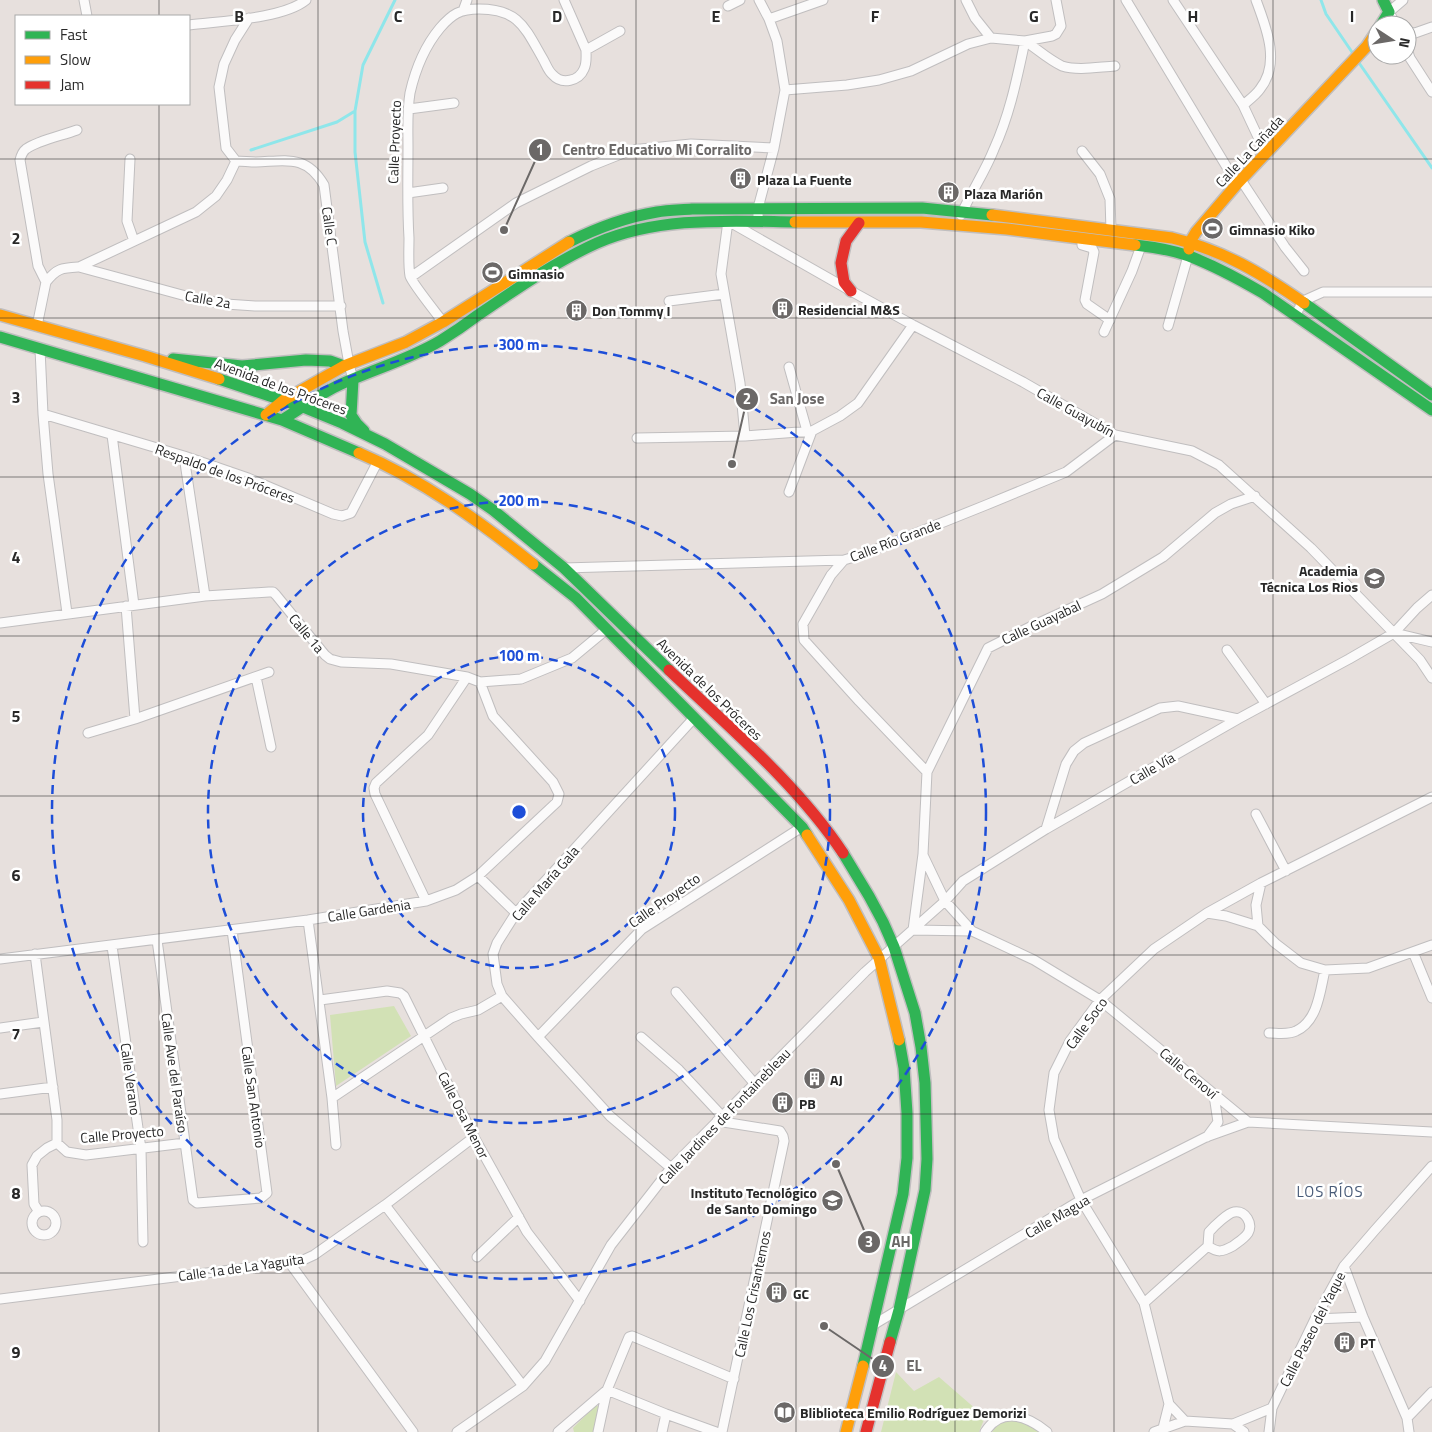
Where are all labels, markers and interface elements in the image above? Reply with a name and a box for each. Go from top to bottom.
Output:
text: B [234,4,244,28]
text: C [394,4,403,28]
text: D [552,4,562,28]
text: E [712,4,721,28]
text: F [871,4,880,28]
text: G [1029,4,1039,28]
text: H [1188,4,1198,28]
text: I [1350,4,1354,28]
legend [15,15,190,105]
north arrow [1367,15,1417,65]
text: Fast [60,23,88,46]
text: N [1394,36,1416,50]
text: Slow [60,48,91,71]
text: Jam [60,73,84,96]
street label: Calle Proyecto [382,100,406,184]
street label: Calle La Cañada [1210,110,1288,192]
callout: Centro Educativo Mi Corralito [527,135,762,165]
text: 1 [536,138,544,161]
text: Centro Educativo Mi Corralito [562,138,752,161]
building icon: Plaza La Fuente [729,167,753,191]
place label: Plaza La Fuente [757,169,852,190]
building icon: Plaza Marión [936,181,960,205]
place label: Plaza Marión [964,183,1043,204]
street label: Calle C [317,205,343,247]
sports icon: Gimnasio Kiko [1201,217,1225,241]
place label: Gimnasio Kiko [1229,219,1315,240]
text: 2 [12,226,20,250]
sports icon: Gimnasio [480,261,504,285]
place label: Gimnasio [508,263,564,284]
street label: Calle 2a [183,285,233,313]
building icon: Residencial M&S [770,297,794,321]
building icon: Don Tommy I [564,298,588,322]
place label: Residencial M&S [798,299,900,320]
place label: Don Tommy I [592,300,671,321]
text: 300 m [498,333,540,356]
street label: Avenida de los Próceres [212,352,350,420]
street label: Calle Guayubín [1033,382,1119,442]
callout: San Jose [735,384,835,414]
text: 3 [12,385,20,409]
text: 2 [743,387,751,410]
text: San Jose [770,387,825,410]
street label: Respaldo de los Próceres [152,438,298,508]
text: 200 m [498,489,540,512]
street label: Calle Río Grande [846,513,944,567]
text: 4 [12,545,21,569]
place label: Academia Técnica Los Rios [1260,560,1358,597]
school or university icon: Academia Técnica Los Rios [1362,566,1386,590]
street label: Calle Guayabal [998,594,1084,650]
street label: Calle 1a [284,609,330,657]
street label: Avenida de los Próceres [653,633,767,745]
text: 100 m [498,644,540,667]
text: 5 [12,704,21,728]
street label: Calle Vía [1125,747,1179,789]
centre of rings [510,803,528,821]
street label: Calle María Gala [506,841,584,925]
text: 6 [12,863,21,887]
street label: Calle Proyecto [624,867,704,933]
street label: Calle Gardenia [326,893,412,927]
street label: Calle Soco [1060,993,1112,1053]
street label: Calle Ave del Paraíso [156,1012,194,1134]
text: 7 [12,1022,20,1046]
street label: Calle Verano [116,1041,146,1117]
street label: Calle Cenoví [1155,1042,1223,1104]
street label: Calle Jardines de Fontainebleau [653,1043,795,1189]
street label: Calle San Antonio [236,1045,272,1149]
building icon: AJ [802,1067,826,1091]
street label: Calle Osa Menor [433,1068,495,1162]
place label: AJ [830,1069,843,1090]
building icon: PB [771,1091,795,1115]
place label: PB [799,1093,816,1114]
street label: Calle Proyecto [79,1120,165,1148]
district label: LOS RÍOS [1296,1180,1364,1203]
text: 8 [12,1181,21,1205]
place label: Instituto Tecnológico de Santo Domingo [691,1182,817,1219]
school or university icon: Instituto Tecnológico de Santo Domingo [821,1188,845,1212]
street label: Calle Magua [1021,1189,1093,1243]
callout: AH [856,1227,921,1257]
street label: Calle Los Crisantemos [728,1229,776,1359]
text: 3 [865,1230,873,1253]
text: AH [891,1230,911,1253]
street label: Calle 1a de La Yaguita [177,1248,305,1286]
street label: Calle Paseo del Yaque [1274,1268,1350,1390]
building icon: GC [765,1281,789,1305]
place label: GC [793,1283,810,1304]
building icon: PT [1332,1330,1356,1354]
place label: PT [1360,1332,1376,1353]
text: 9 [12,1340,21,1364]
callout: EL [871,1351,931,1381]
text: 4 [879,1354,887,1377]
text: EL [906,1354,922,1377]
library icon: Bliblioteca Emilio Rodríguez Demorizi [772,1400,796,1424]
place label: Bliblioteca Emilio Rodríguez Demorizi [800,1402,1027,1423]

